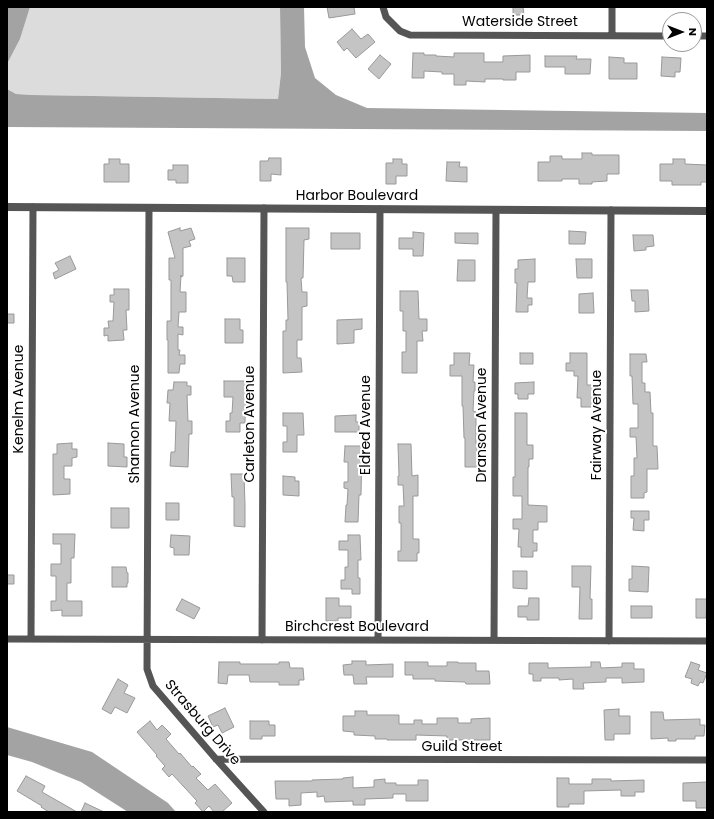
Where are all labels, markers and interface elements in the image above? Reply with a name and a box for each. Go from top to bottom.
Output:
north arrow [662,12,702,52]
street label: Waterside Street [462,14,578,30]
text: N [685,28,701,36]
street label: Harbor Boulevard [296,188,418,204]
street label: Kenelm Avenue [11,345,27,453]
street label: Shannon Avenue [127,365,143,483]
street label: Carleton Avenue [242,366,258,482]
street label: Dranson Avenue [474,367,490,483]
street label: Fairway Avenue [589,370,605,480]
street label: Eldred Avenue [358,375,374,475]
street label: Birchcrest Boulevard [285,619,429,635]
street label: Strasburg Drive [160,677,244,769]
street label: Guild Street [422,739,502,755]

